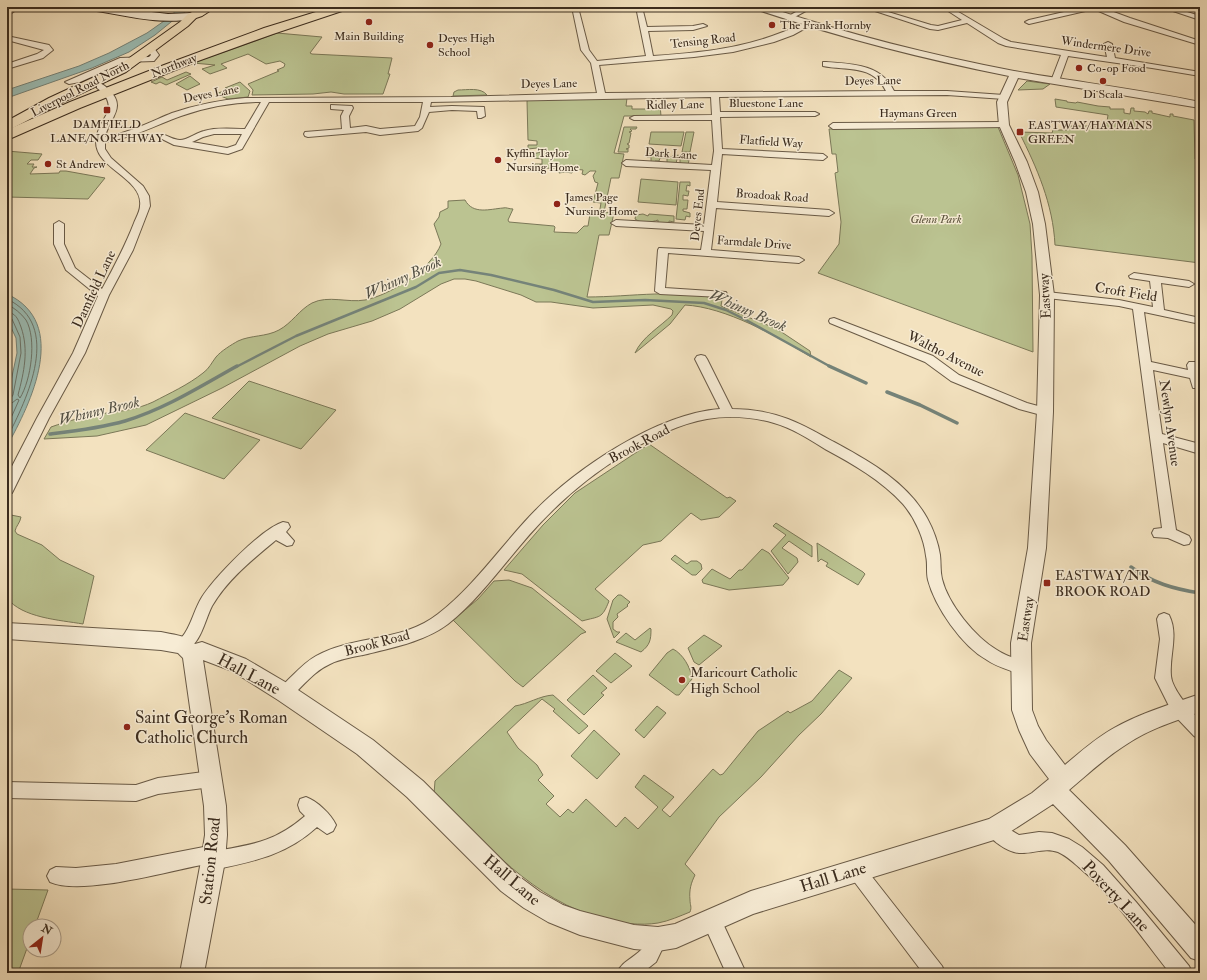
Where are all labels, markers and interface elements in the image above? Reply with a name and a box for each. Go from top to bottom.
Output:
marker: Main Building [364,17,374,27]
place label: The Frank Hornby [780,18,872,33]
marker: The Frank Hornby [767,20,777,30]
place label: Main Building [334,29,405,44]
street label: Tensing Road [670,30,736,52]
place label: Deyes High School [438,31,496,60]
street label: Windermere Drive [1059,33,1152,61]
marker: Deyes High School [425,40,435,50]
street label: Northway [149,50,200,82]
street label: Liverpool Road North [28,57,132,120]
place label: Co-op Food [1087,61,1146,76]
marker: Co-op Food [1074,63,1084,73]
street label: Deyes Lane [845,73,901,89]
street label: Deyes Lane [521,76,577,92]
marker: Di Scala [1098,76,1108,86]
street label: Deyes Lane [182,81,240,107]
place label: Di Scala [1083,87,1124,102]
street label: Bluestone Lane [729,96,803,111]
street label: Ridley Lane [646,97,704,113]
marker: DAMFIELD LANE/NORTHWAY [102,105,112,115]
street label: Haymans Green [879,106,957,121]
place label: DAMFIELD LANE/NORTHWAY [50,117,164,146]
place label: EASTWAY/HAYMANS GREEN [1028,118,1152,147]
marker: EASTWAY/HAYMANS GREEN [1015,127,1025,137]
street label: Flatfield Way [739,132,804,152]
street label: Dark Lane [644,145,698,163]
place label: Kyffin Taylor Nursing Home [506,146,579,175]
marker: Kyffin Taylor Nursing Home [493,155,503,165]
place label: St Andrew [56,157,106,172]
marker: St Andrew [43,159,53,169]
street label: Broadoak Road [735,186,809,206]
street label: Deyes End [688,188,708,242]
place label: James Page Nursing Home [564,190,638,219]
marker: James Page Nursing Home [552,199,562,209]
park label: Glenn Park [910,212,962,227]
street label: Farmdale Drive [716,233,792,253]
street label: Damfield Lane [69,247,119,331]
water label: Whinny Brook [361,253,445,303]
street label: Eastway [1035,272,1056,319]
street label: Croft Field [1094,279,1158,305]
water label: Whinny Brook [706,286,790,336]
street label: Waltho Avenue [904,327,988,381]
street label: Newlyn Avenue [1155,379,1184,468]
water label: Whinny Brook [57,392,141,430]
street label: Brook Road [606,421,672,467]
place label: EASTWAY/NR BROOK ROAD [1055,567,1151,600]
marker: EASTWAY/NR BROOK ROAD [1042,578,1052,588]
street label: Eastway [1014,594,1039,643]
street label: Brook Road [343,626,411,660]
street label: Hall Lane [214,649,284,699]
place label: Maricourt Catholic High School [690,664,798,697]
marker: Maricourt Catholic High School [677,675,687,685]
place label: Saint George's Roman Catholic Church [135,707,288,748]
marker: Saint George's Roman Catholic Church [122,722,132,732]
street label: Station Road [195,816,225,906]
street label: Hall Lane [479,850,545,910]
street label: Poverty Lane [1077,856,1154,937]
street label: Hall Lane [797,857,869,897]
north arrow [22,918,62,958]
text: N [38,921,55,938]

